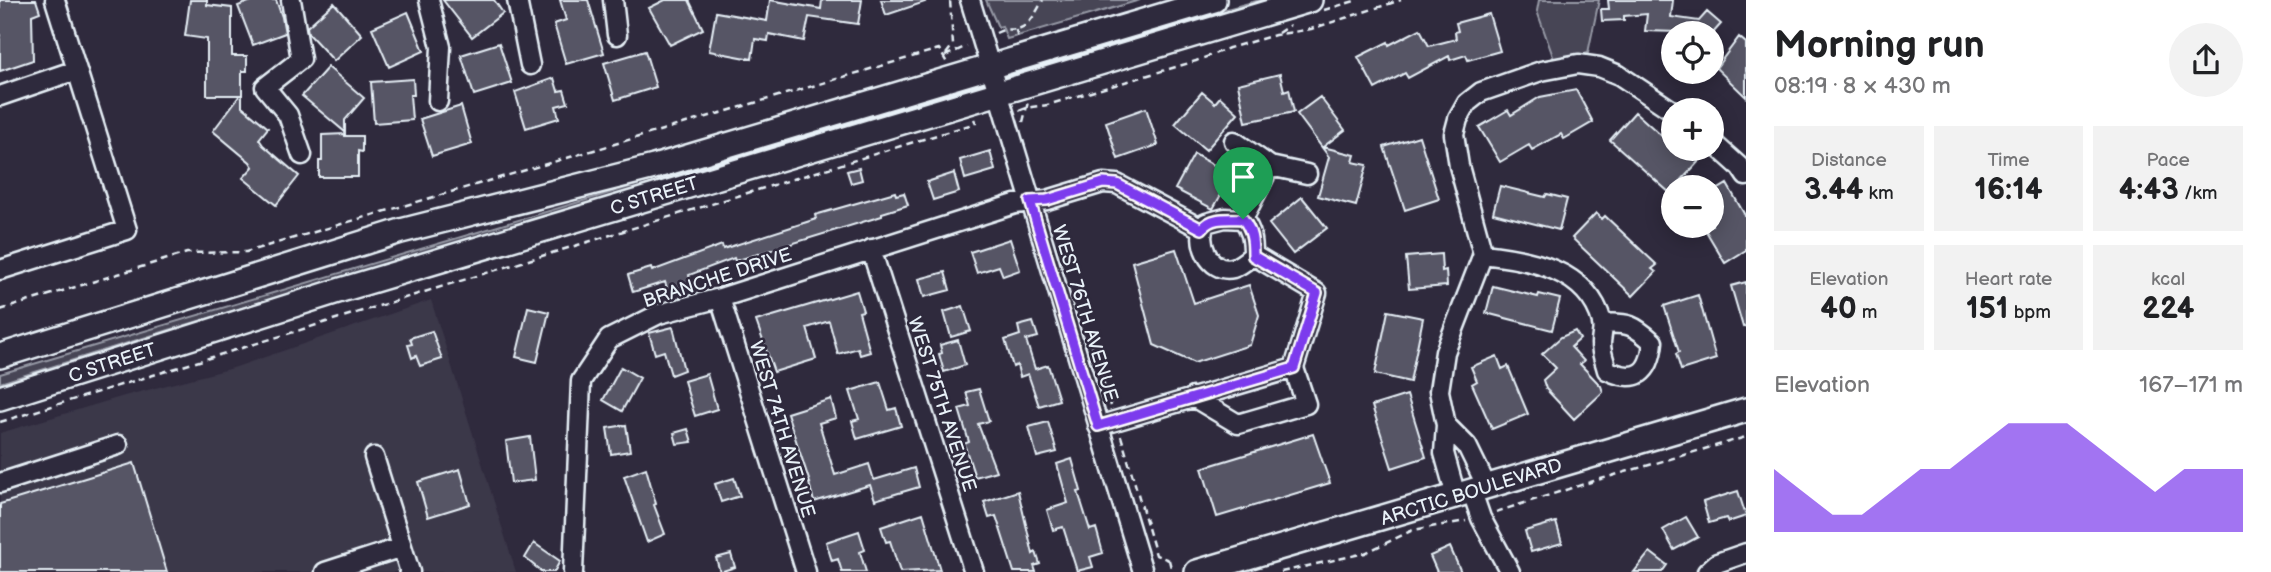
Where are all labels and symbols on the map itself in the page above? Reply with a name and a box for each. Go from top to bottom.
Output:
pin [1213,147,1273,219]
street label: C STREET [608,172,702,221]
street label: WEST 76TH AVENUE [1047,222,1122,404]
street label: BRANCHE DRIVE [640,244,795,313]
street label: WEST 75TH AVENUE [902,314,981,495]
street label: C STREET [66,338,160,388]
street label: WEST 74TH AVENUE [744,338,819,520]
street label: ARCTIC BOULEVARD [1378,454,1565,531]

